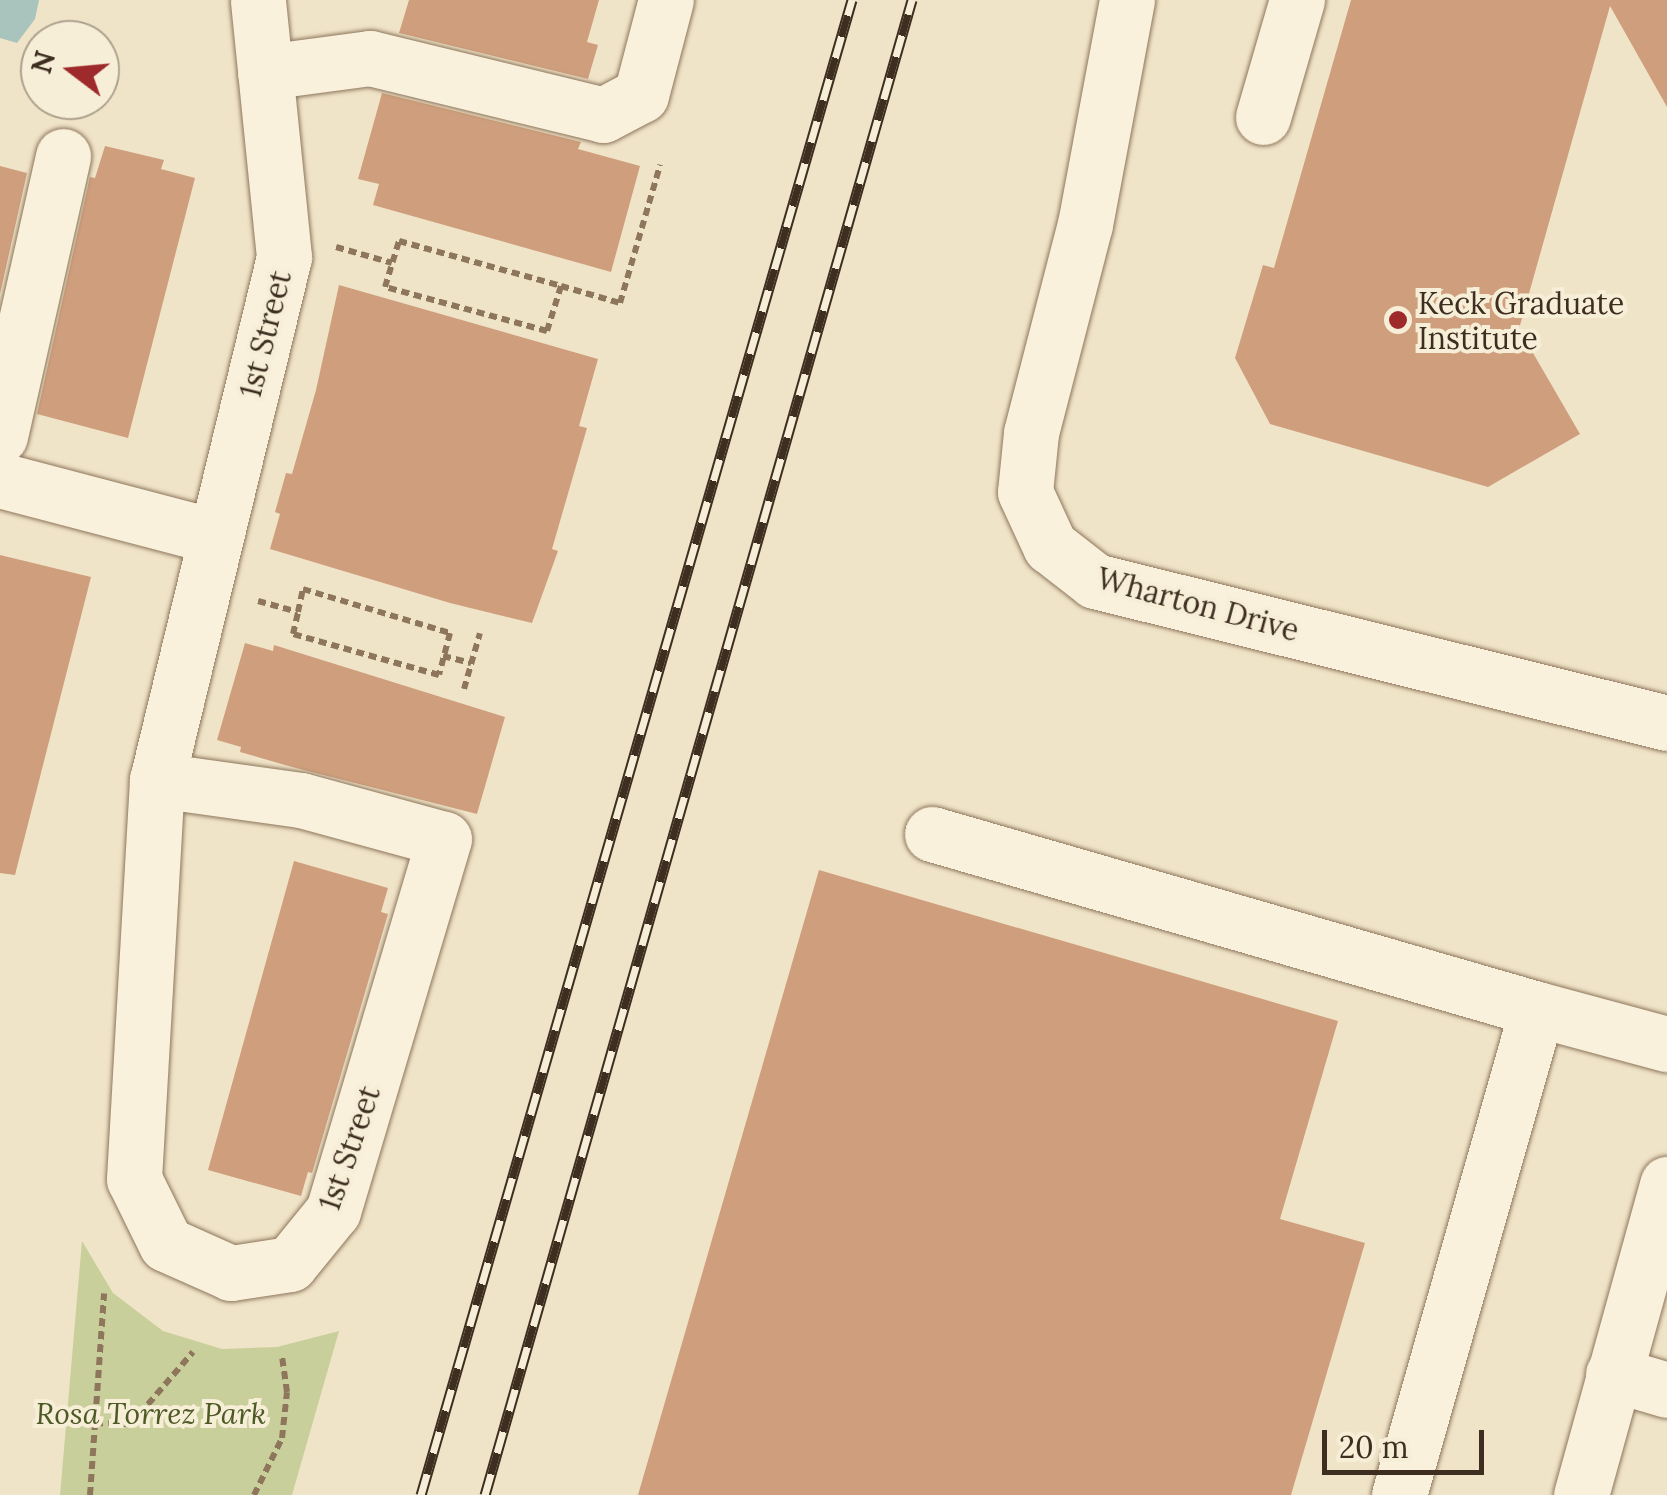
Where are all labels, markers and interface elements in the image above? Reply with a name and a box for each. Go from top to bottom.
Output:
north arrow [20,20,120,120]
text: N [23,47,63,78]
street label: 1st Street [232,267,298,401]
place label: Keck Graduate Institute [1418,285,1624,356]
marker: Keck Graduate Institute [1387,309,1409,331]
street label: Wharton Drive [1093,560,1303,648]
street label: 1st Street [311,1081,387,1215]
park label: Rosa Torrez Park [36,1395,266,1431]
scale bar [1327,1410,1490,1472]
text: 20 m [1339,1428,1408,1466]

